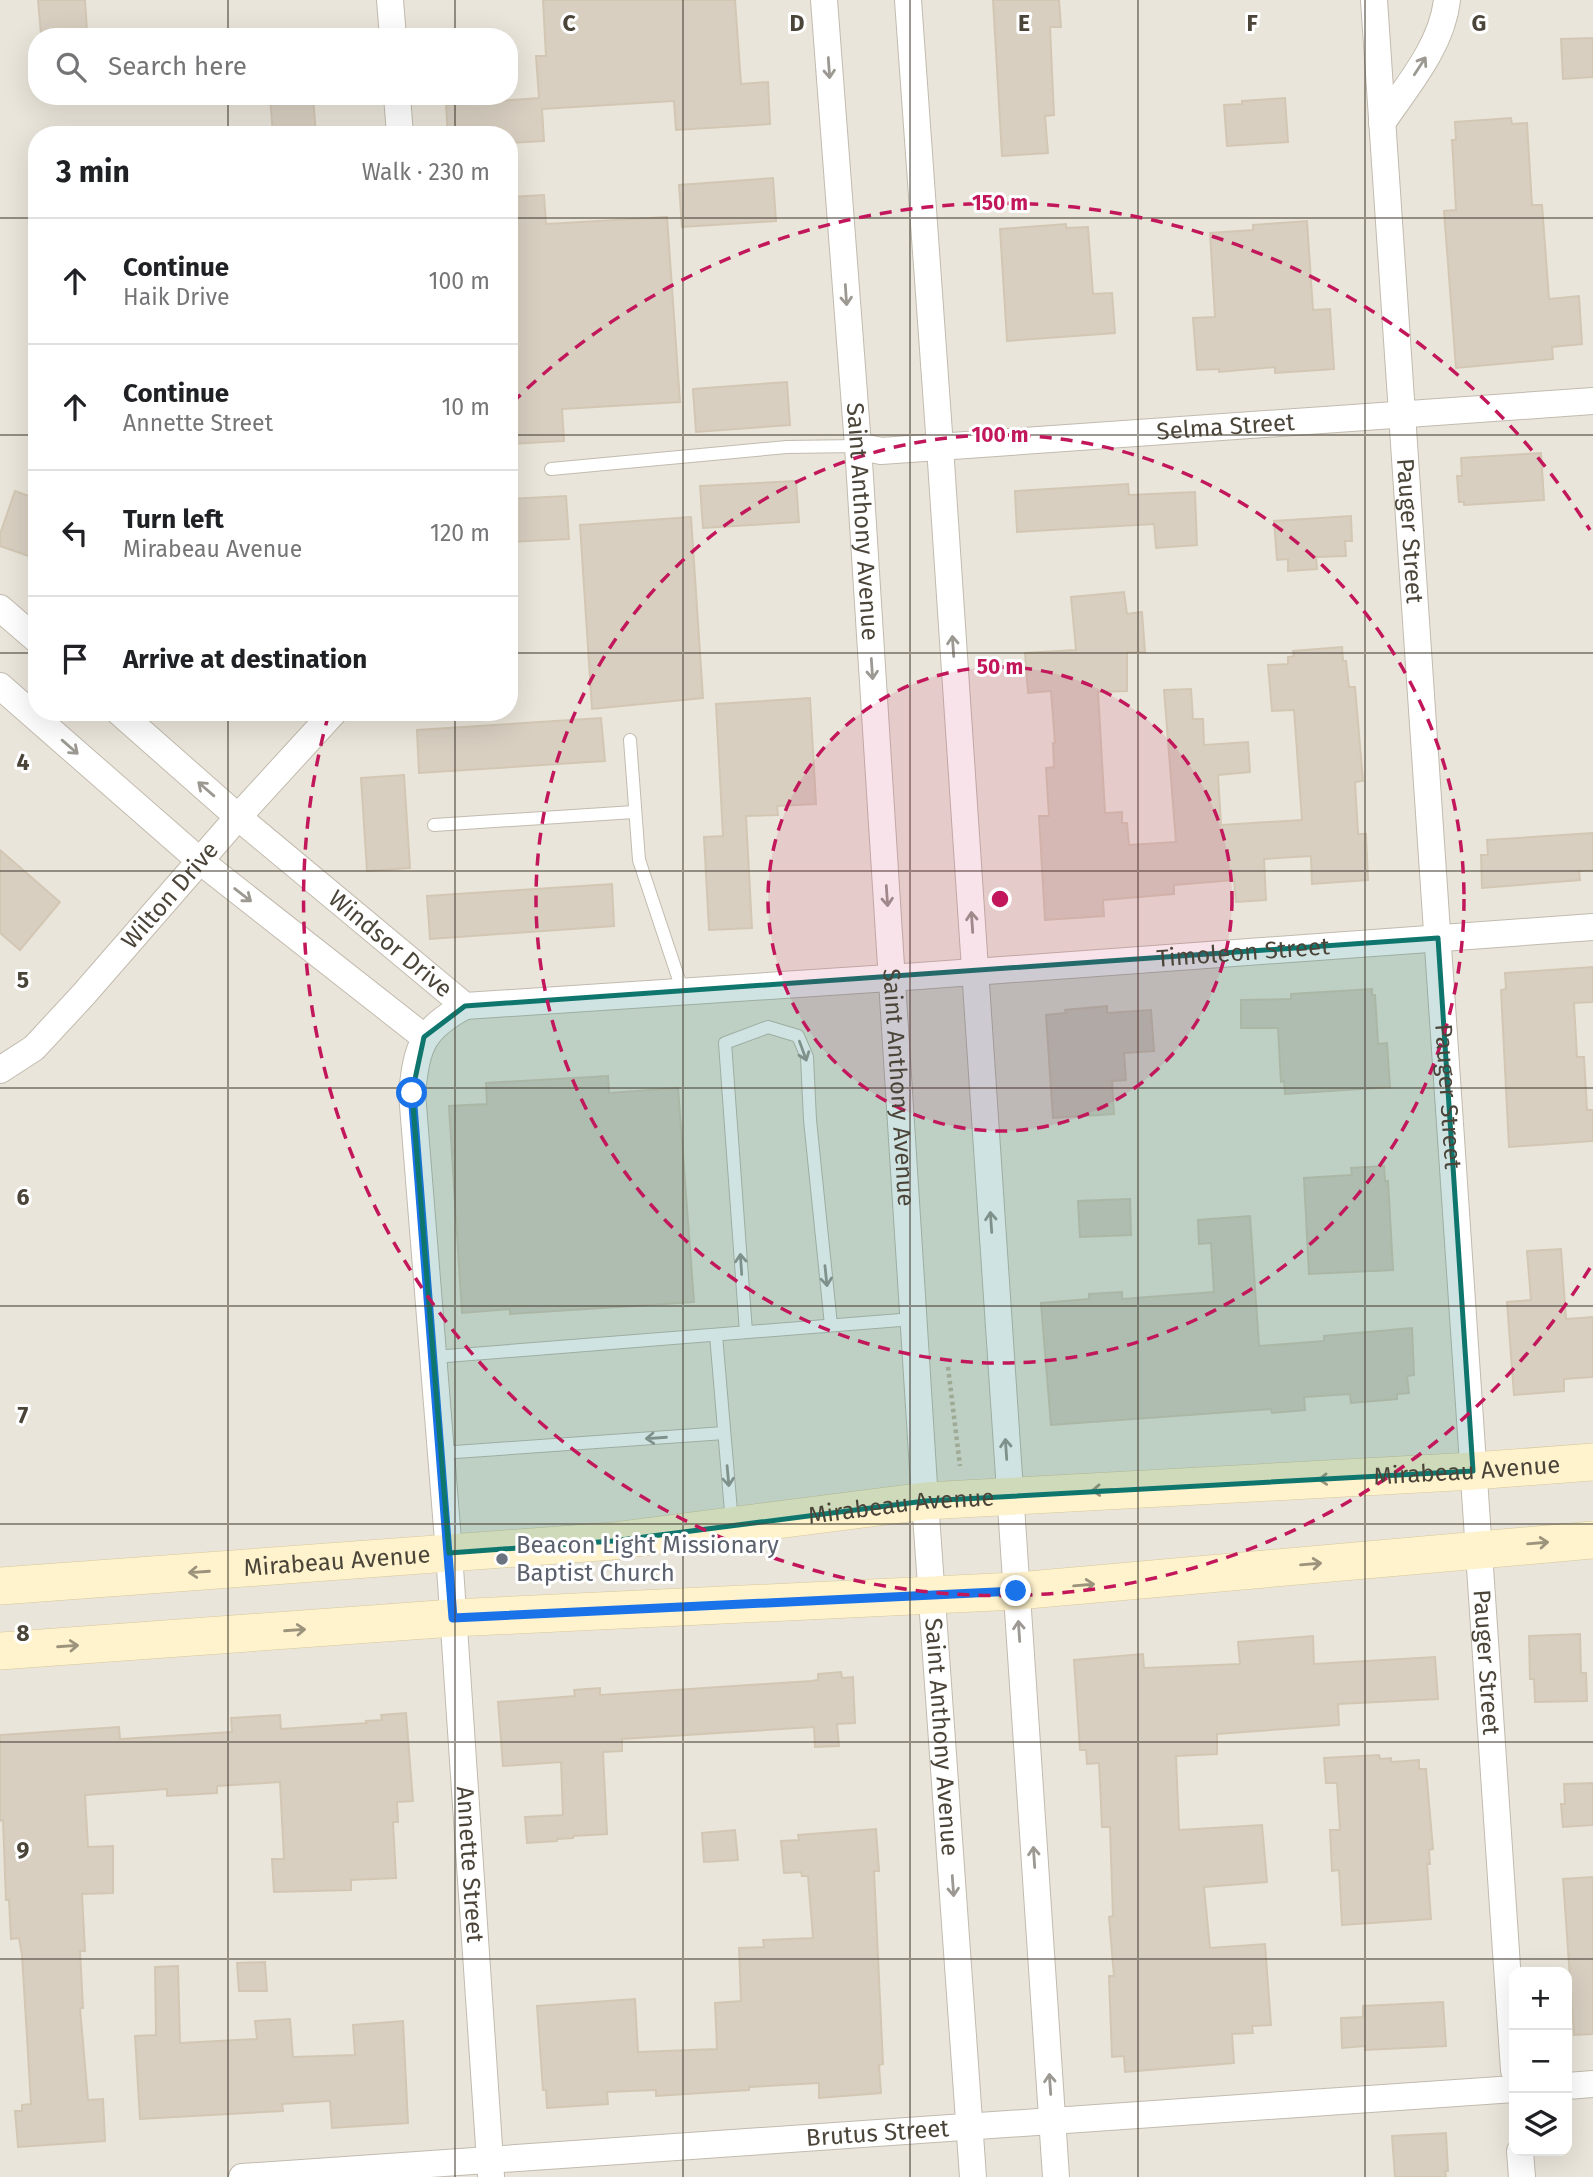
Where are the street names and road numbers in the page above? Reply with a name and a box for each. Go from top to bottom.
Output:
street label: Saint Anthony Avenue [841,402,884,641]
street label: Selma Street [1156,408,1296,446]
street label: Pauger Street [1391,457,1429,605]
street label: Wilton Drive [116,836,224,955]
street label: Windsor Drive [323,884,458,1003]
street label: Timoleon Street [1156,932,1331,973]
street label: Saint Anthony Avenue [877,968,920,1207]
street label: Pauger Street [1429,1023,1467,1170]
street label: Mirabeau Avenue [1373,1450,1561,1490]
street label: Mirabeau Avenue [806,1483,995,1530]
street label: Mirabeau Avenue [243,1540,431,1582]
street label: Pauger Street [1468,1589,1505,1736]
street label: Saint Anthony Avenue [919,1617,964,1857]
street label: Annette Street [451,1785,489,1944]
street label: Brutus Street [805,2114,950,2152]

